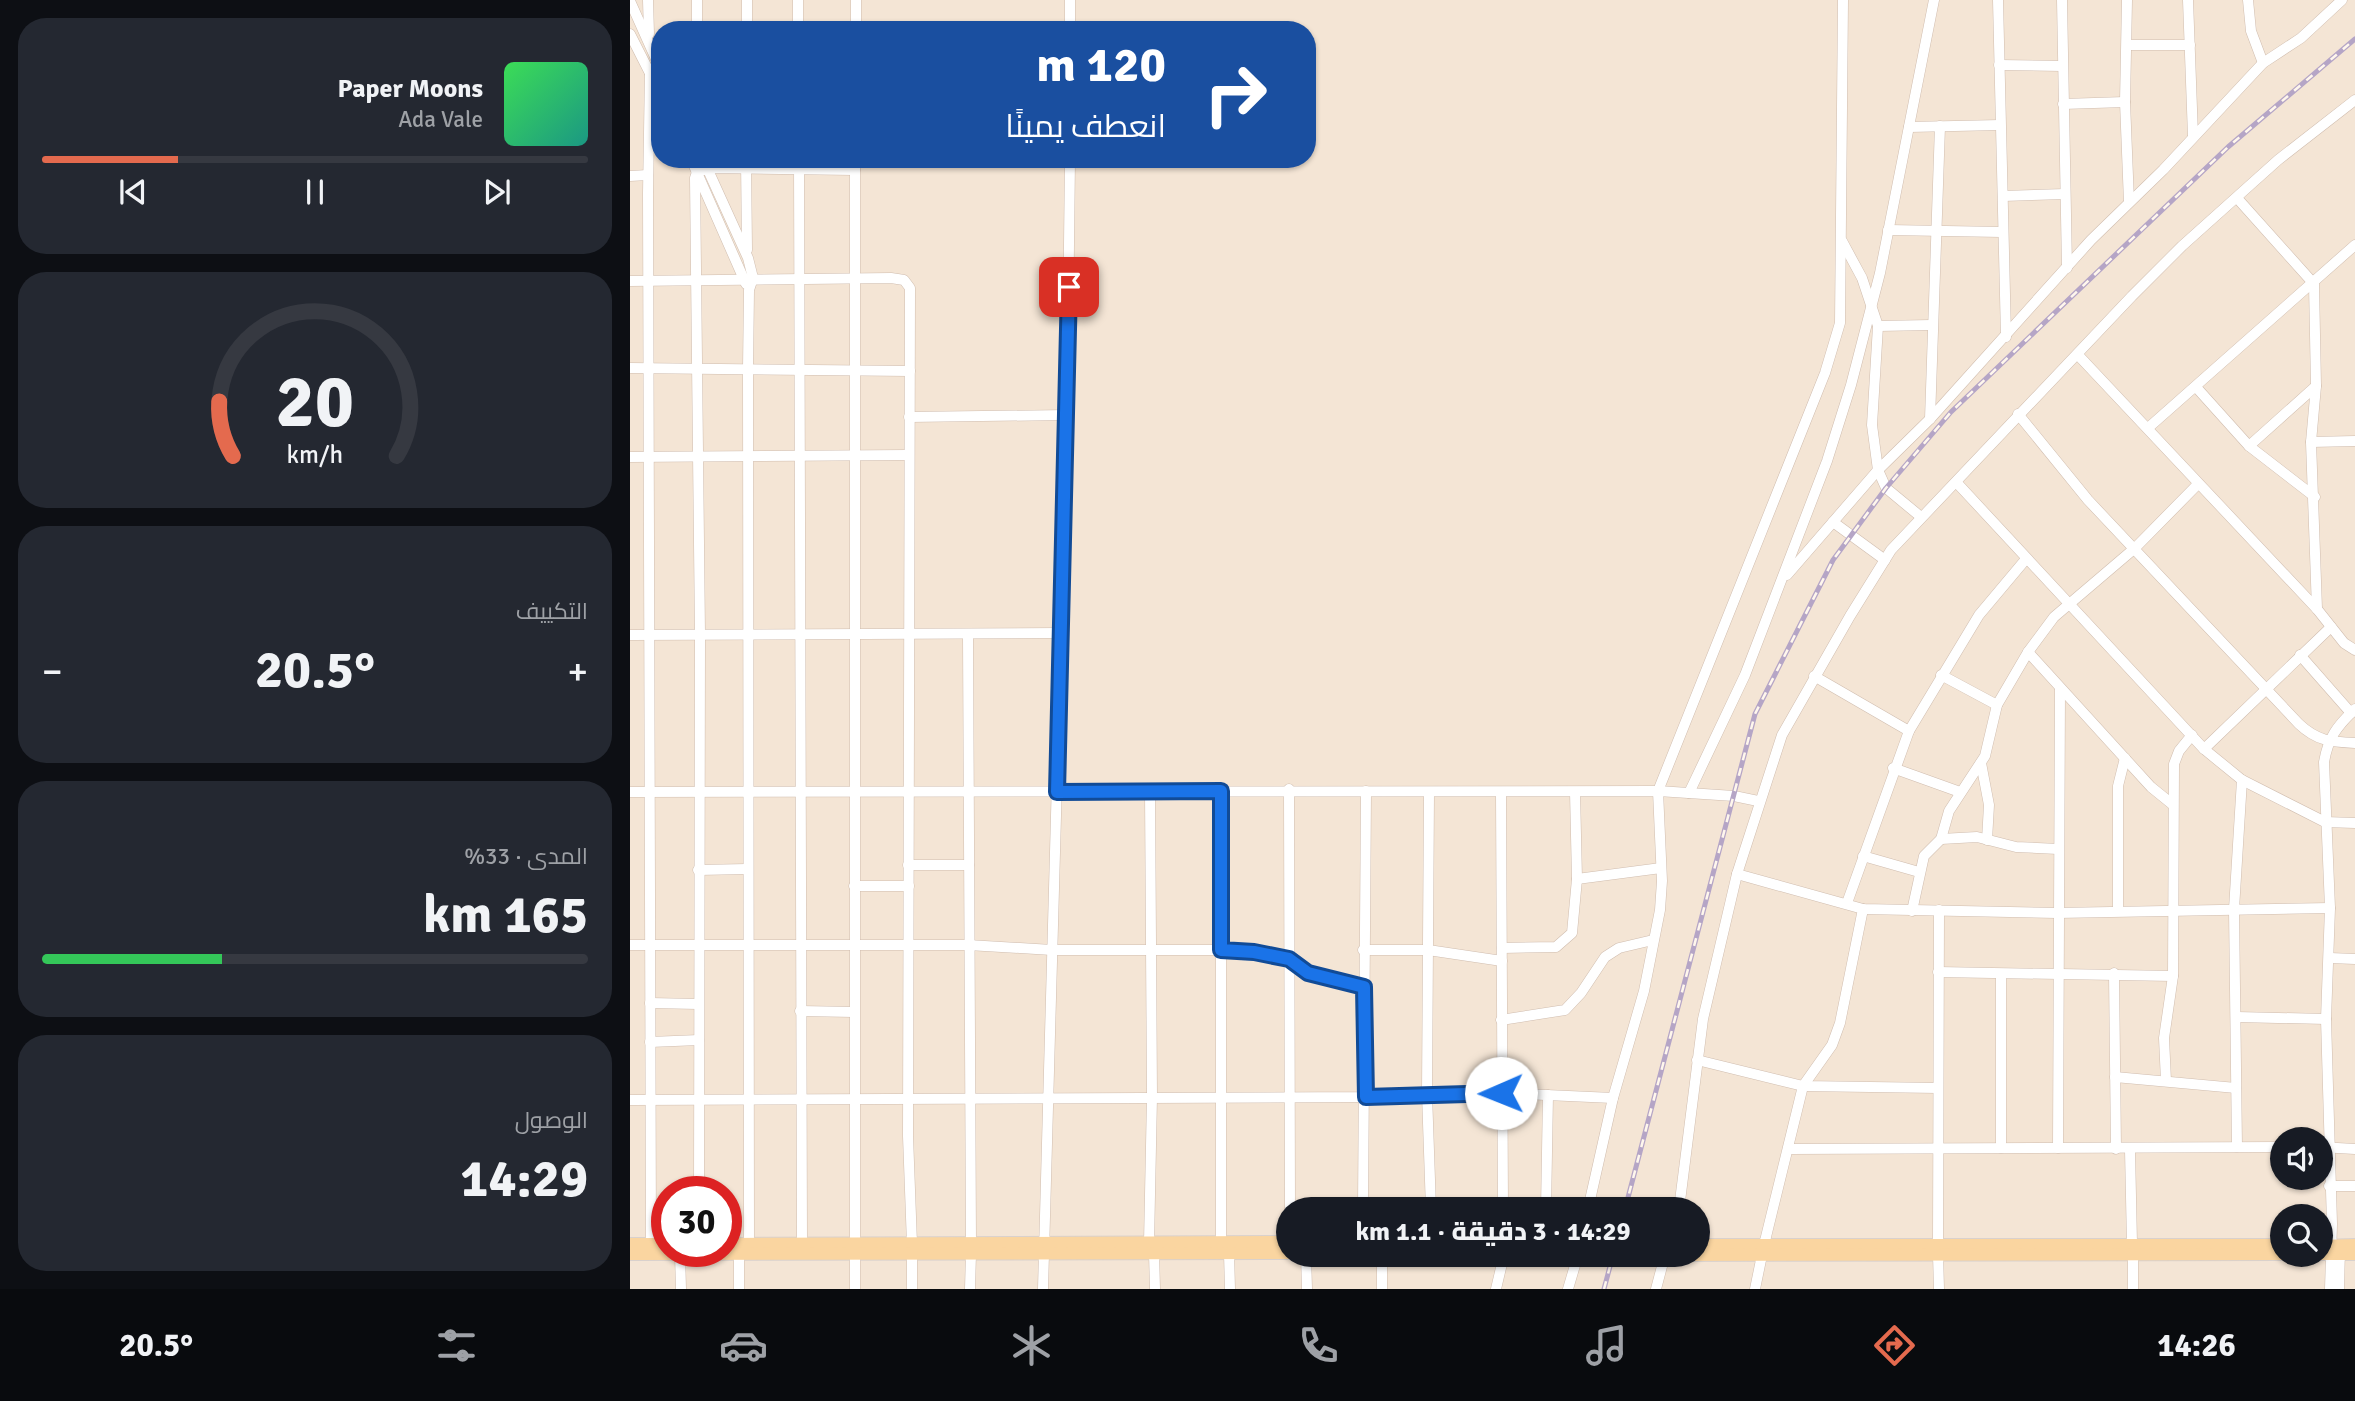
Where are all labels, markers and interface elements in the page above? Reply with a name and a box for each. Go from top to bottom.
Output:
text: 120 m [1036,35,1166,95]
icon: right [1190,49,1281,140]
text: Paper Moons [337,73,483,105]
text: Ada Vale [398,105,483,134]
text: انعطف يمينًا [1005,107,1166,146]
icon: previous [114,173,152,211]
icon: pause [296,173,334,211]
icon: next [478,173,516,211]
pin [1039,257,1099,317]
icon: arrive [1050,268,1088,306]
text: 20 [276,359,354,448]
text: km/h [287,439,343,470]
text: التكييف [516,597,588,626]
text: 20.5° [255,638,375,702]
text: − [42,648,63,695]
text: + [567,648,588,695]
text: المدى · 33% [464,842,588,871]
text: 165 km [423,883,588,947]
position arrow [1464,1056,1538,1130]
text: الوصول [515,1106,588,1135]
map controls [2270,1127,2333,1267]
button: sound [2270,1127,2333,1190]
text: 14:29 [460,1147,588,1211]
speed limit sign: 30 [651,1176,742,1267]
button: search [2270,1204,2333,1267]
text: 14:29 · 3 دقيقة · 1.1 km [1355,1216,1631,1248]
icon: filters [432,1321,481,1370]
icon: car [719,1321,768,1370]
icon: climate [1007,1321,1056,1370]
icon: phone [1294,1321,1343,1370]
icon: music [1582,1321,1631,1370]
icon: directions [1870,1321,1919,1370]
text: 20.5° [119,1326,193,1365]
text: 14:26 [2157,1326,2236,1365]

